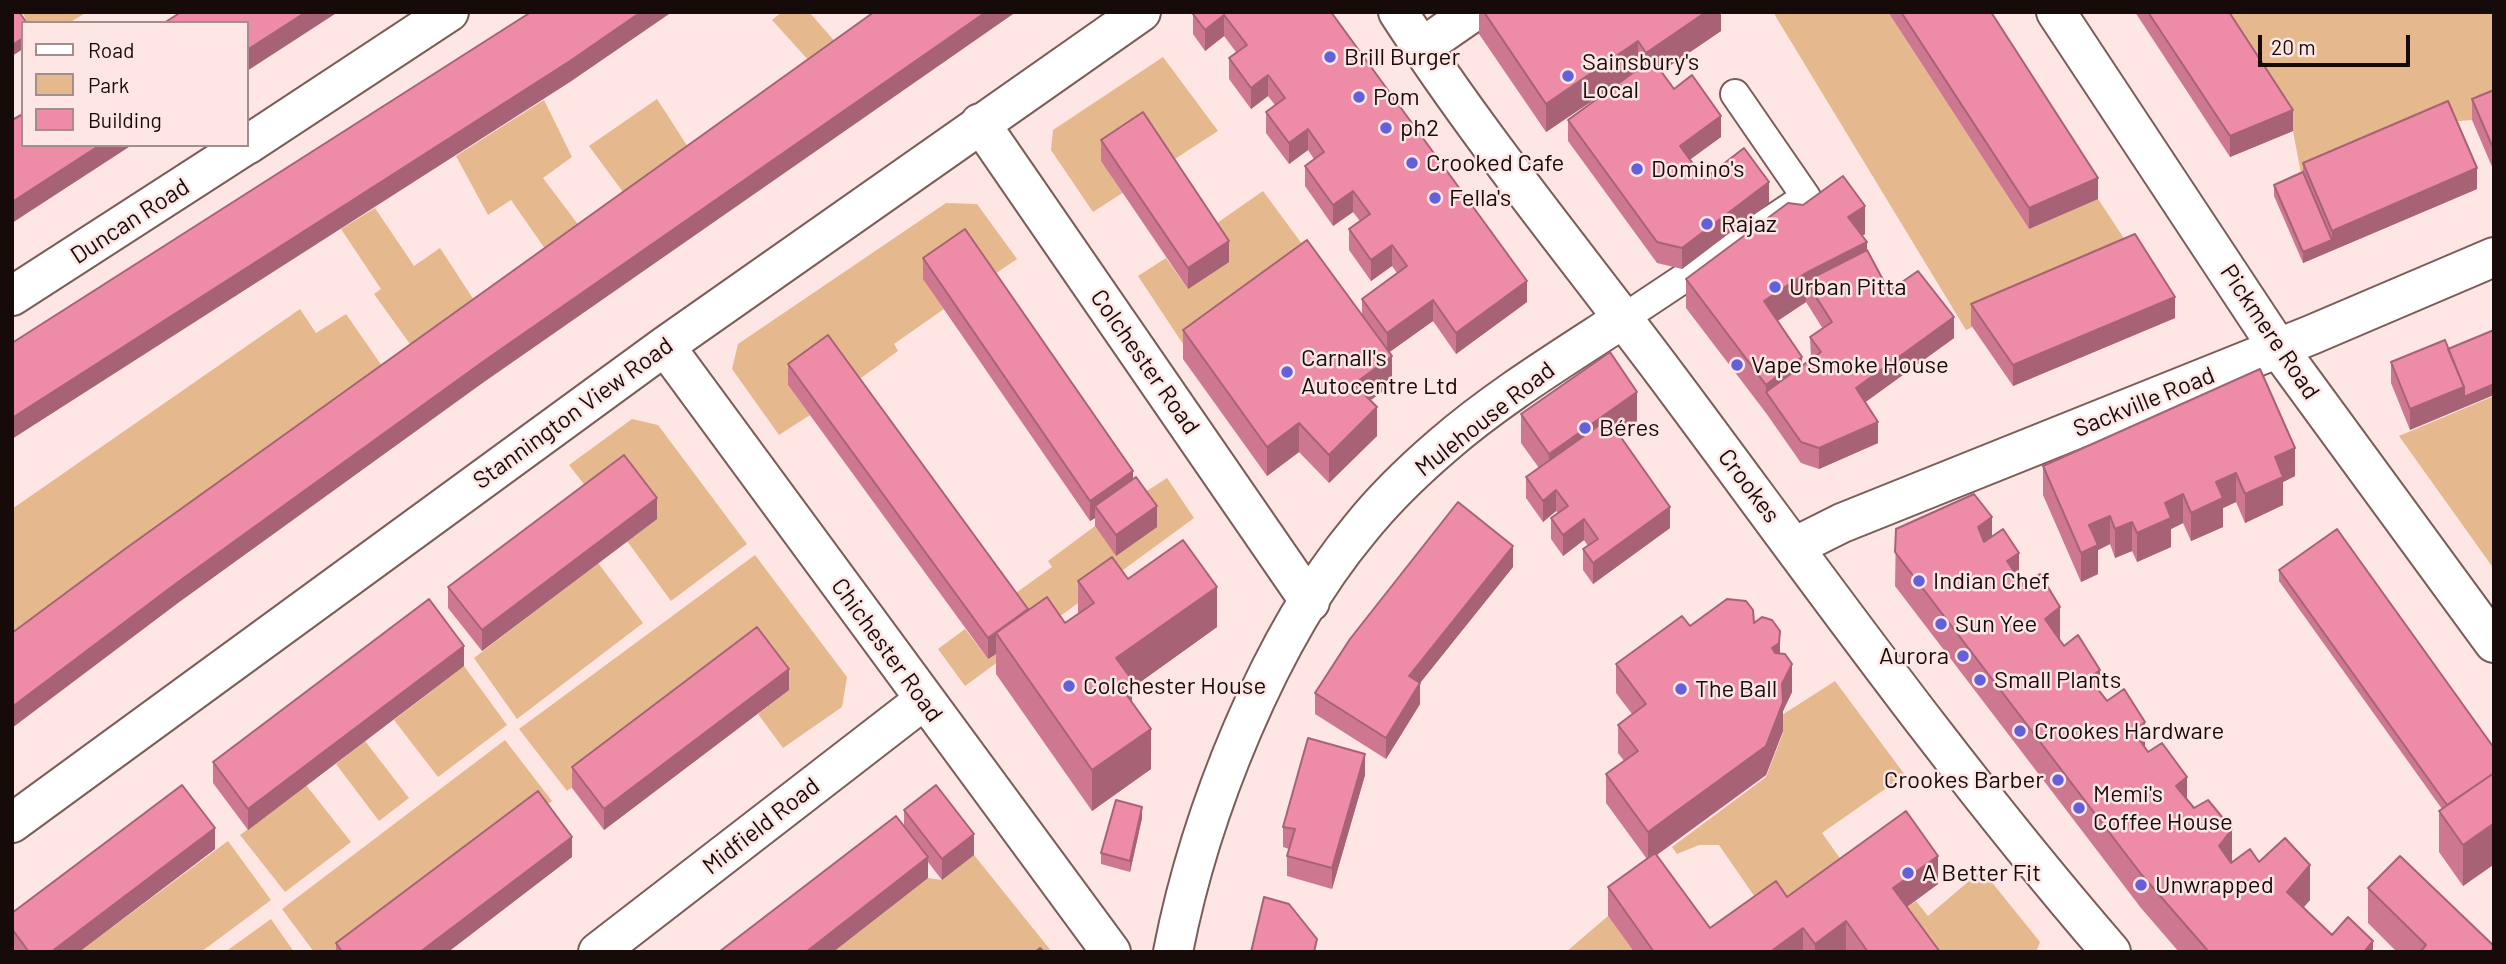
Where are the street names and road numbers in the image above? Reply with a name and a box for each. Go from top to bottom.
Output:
street label: Duncan Road [65,172,195,270]
street label: Pickmere Road [2214,259,2326,405]
street label: Colchester Road [1084,284,1206,440]
street label: Stannington View Road [468,331,678,495]
street label: Mulehouse Road [1409,356,1561,482]
street label: Sackville Road [2069,361,2219,443]
street label: Crookes [1712,443,1786,529]
street label: Chichester Road [825,572,949,728]
street label: Midfield Road [697,771,825,881]

